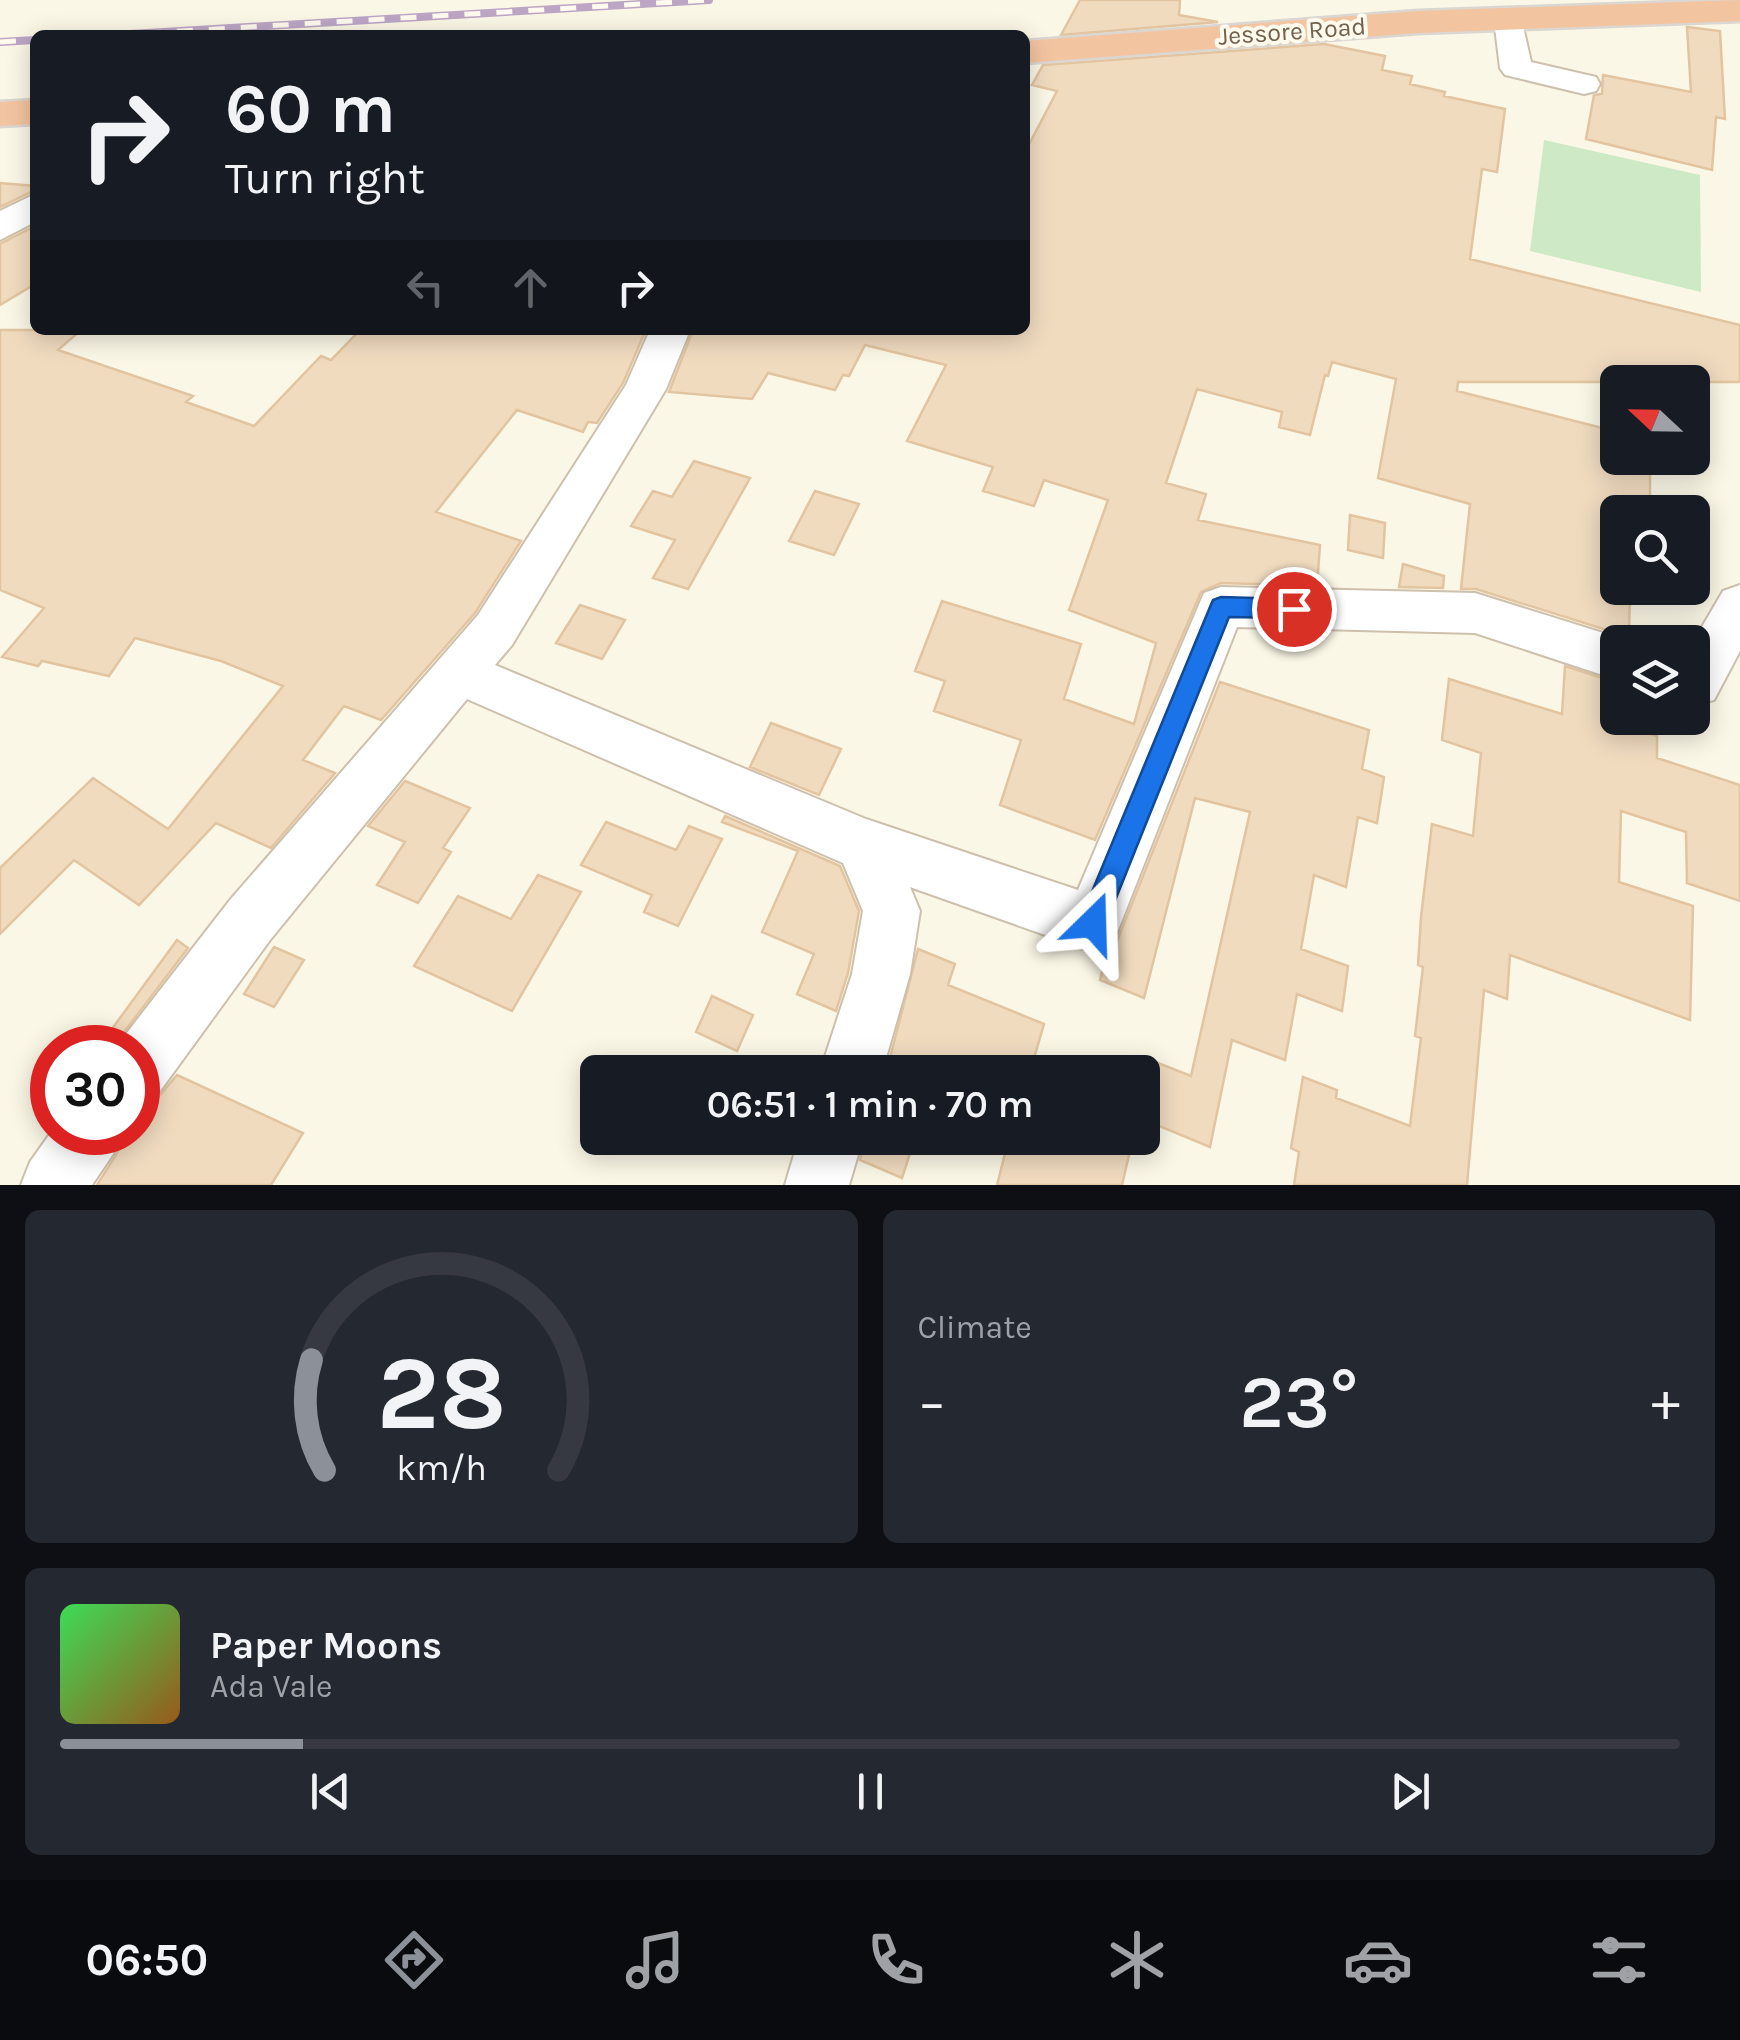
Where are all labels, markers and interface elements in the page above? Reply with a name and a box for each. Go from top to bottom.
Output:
street label: Jessore Road [1217,11,1367,51]
text: 60 m [225,68,396,150]
icon: right [60,70,190,200]
text: Turn right [225,152,425,204]
icon: left [398,260,453,315]
icon: ahead [503,260,558,315]
icon: right [608,260,663,315]
north arrow [1600,365,1710,475]
map controls [1600,365,1710,735]
button: search [1600,495,1710,605]
pin [1252,567,1337,652]
icon: arrive [1267,582,1322,637]
button: layers [1600,625,1710,735]
position arrow [1041,871,1145,975]
speed limit sign: 30 [30,1025,160,1155]
text: 06:51 · 1 min · 70 m [707,1082,1033,1127]
text: Climate [918,1309,1032,1346]
text: 28 [376,1333,506,1454]
text: 23° [1239,1358,1358,1446]
text: − [918,1370,946,1434]
text: + [1651,1370,1680,1434]
text: km/h [396,1447,487,1489]
text: Paper Moons [210,1623,442,1668]
text: Ada Vale [210,1668,333,1705]
icon: previous [303,1764,358,1819]
icon: pause [843,1764,898,1819]
icon: next [1383,1764,1438,1819]
icon: directions [379,1925,449,1995]
icon: music [620,1925,690,1995]
icon: phone [861,1925,931,1995]
icon: climate [1102,1925,1172,1995]
icon: car [1343,1925,1413,1995]
icon: filters [1584,1925,1654,1995]
text: 06:50 [86,1934,208,1986]

